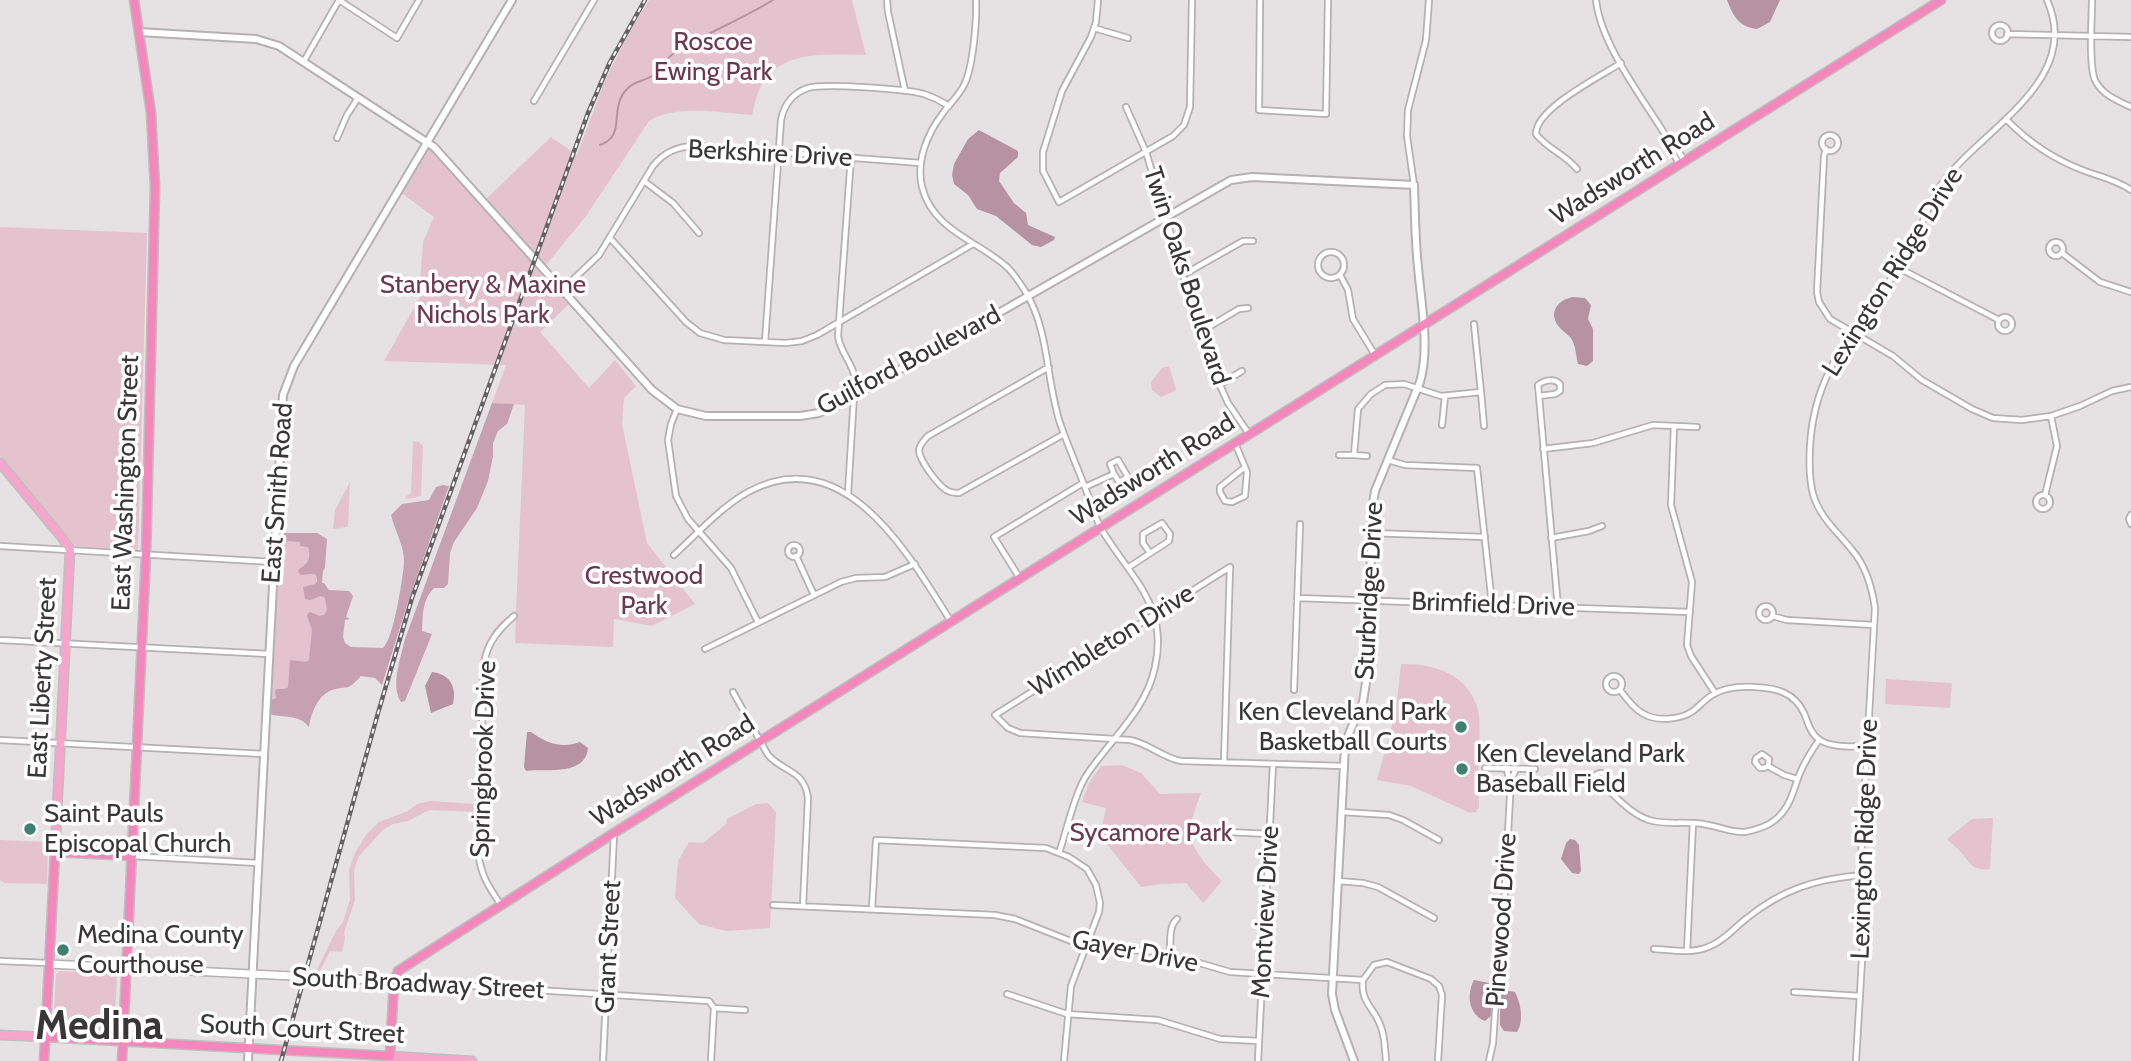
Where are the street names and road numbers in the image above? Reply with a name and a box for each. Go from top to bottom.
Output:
street label: Wadsworth Road [1545,106,1721,232]
street label: Berkshire Drive [687,134,853,174]
street label: Lexington Ridge Drive [1816,162,1970,382]
street label: Twin Oaks Boulevard [1136,163,1236,389]
street label: Guilford Boulevard [812,299,1006,423]
street label: East Washington Street [106,354,146,612]
street label: East Smith Road [256,402,300,584]
street label: Wadsworth Road [1065,407,1241,533]
street label: Sturbridge Drive [1350,501,1390,681]
street label: East Liberty Street [22,577,64,779]
street label: Wimbleton Drive [1024,578,1200,704]
street label: Brimfield Drive [1411,587,1575,623]
street label: Springbrook Drive [465,660,503,858]
street label: Wadsworth Road [585,708,761,834]
street label: Lexington Ridge Drive [1845,718,1885,960]
street label: Montview Drive [1246,825,1286,999]
street label: Pinewood Drive [1480,832,1524,1008]
street label: Grant Street [590,879,628,1015]
street label: Gayer Drive [1069,924,1201,980]
street label: South Broadway Street [291,962,545,1006]
street label: South Court Street [199,1009,405,1051]

